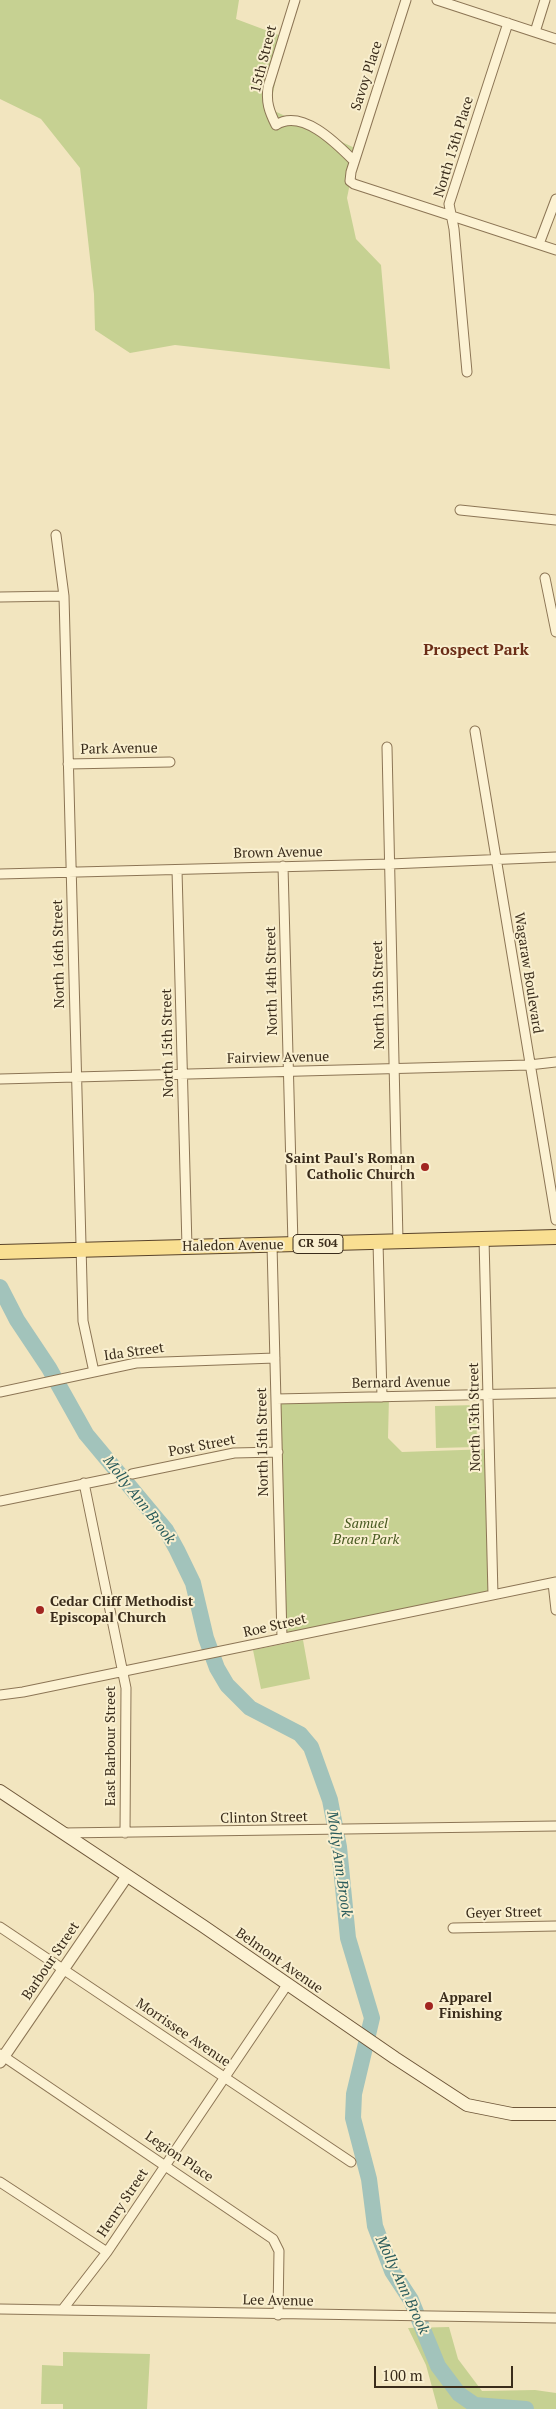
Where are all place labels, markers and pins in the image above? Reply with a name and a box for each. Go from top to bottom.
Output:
place label: Saint Paul's Roman Catholic Church [286,1151,415,1184]
marker: Saint Paul's Roman Catholic Church [419,1161,431,1173]
place label: Cedar Cliff Methodist Episcopal Church [50,1594,193,1626]
marker: Cedar Cliff Methodist Episcopal Church [34,1604,46,1616]
place label: Apparel Finishing [439,1990,502,2022]
marker: Apparel Finishing [423,2000,435,2012]

